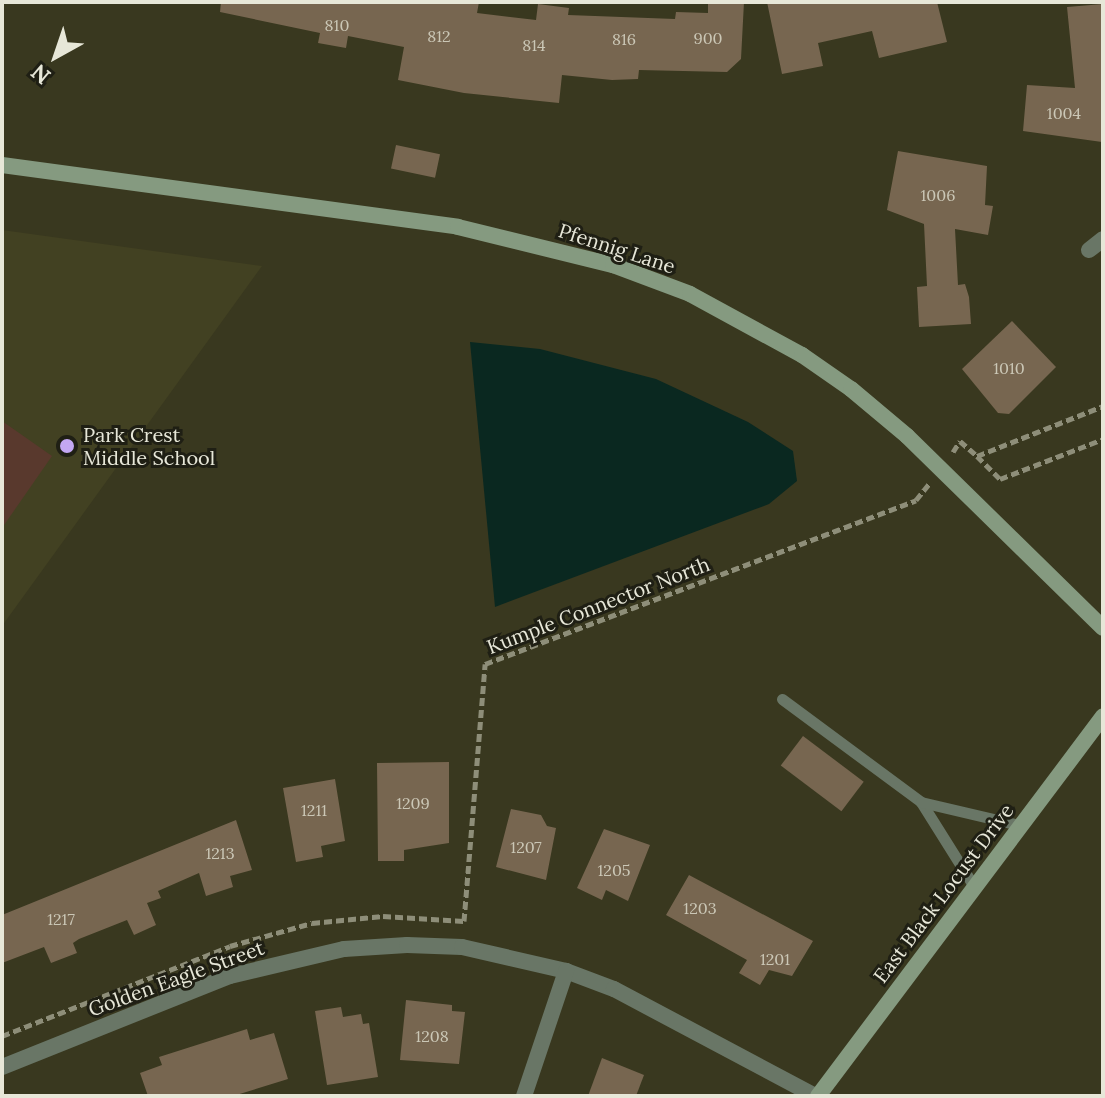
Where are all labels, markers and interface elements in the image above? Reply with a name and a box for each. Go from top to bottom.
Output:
house number: 810 [325,15,349,35]
north arrow [16,16,96,96]
house number: 812 [427,26,451,46]
house number: 900 [693,28,723,48]
house number: 816 [612,29,636,49]
house number: 814 [522,35,546,55]
text: N [25,58,56,91]
house number: 1004 [1047,103,1081,123]
house number: 1006 [921,185,955,205]
street label: Pfennig Lane [556,218,678,278]
house number: 1010 [993,358,1025,378]
place label: Park Crest Middle School [83,422,215,469]
marker: Park Crest Middle School [58,437,76,455]
street label: Kumple Connector North [483,551,713,659]
house number: 1209 [396,793,430,813]
street label: East Black Locust Drive [868,799,1018,987]
house number: 1211 [301,800,327,820]
house number: 1207 [510,837,542,857]
house number: 1213 [205,843,235,863]
house number: 1205 [597,860,631,880]
house number: 1203 [683,898,717,918]
house number: 1217 [47,909,75,929]
street label: Golden Eagle Street [85,935,267,1021]
house number: 1201 [760,949,790,969]
house number: 1208 [415,1026,449,1046]

